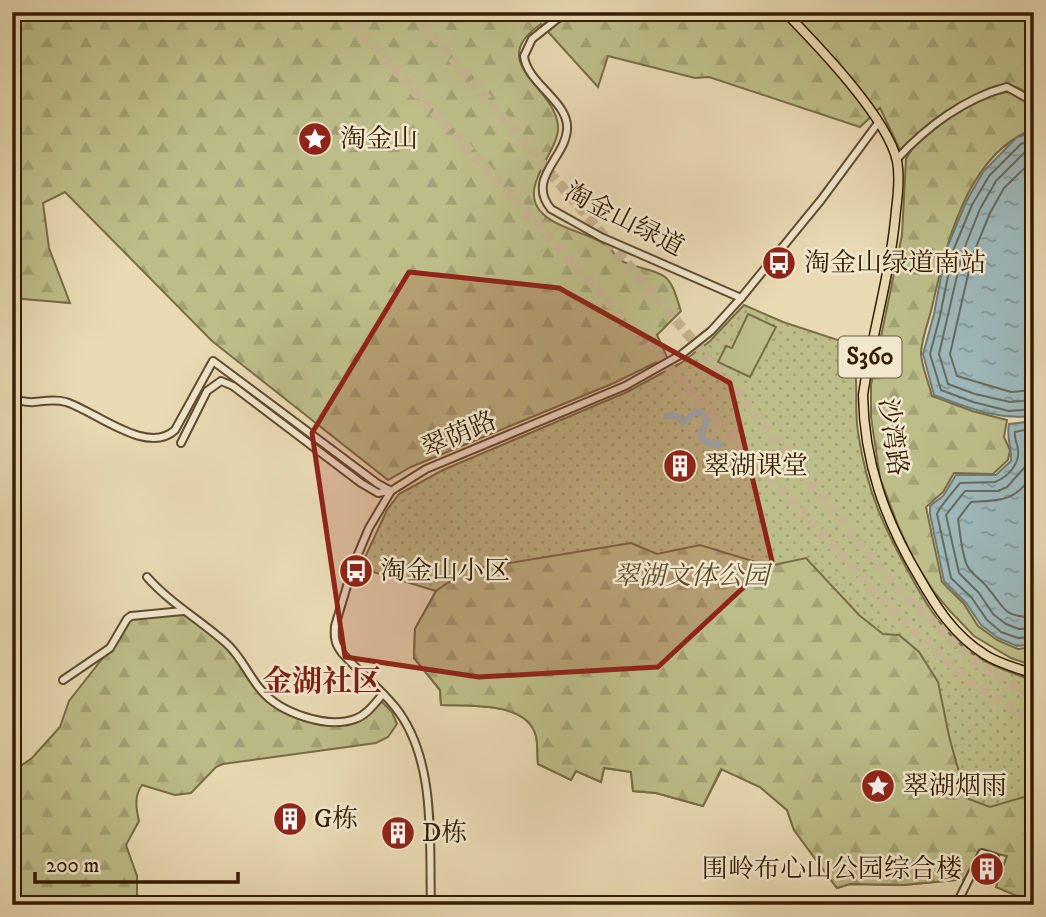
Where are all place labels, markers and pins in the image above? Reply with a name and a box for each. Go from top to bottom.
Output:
place icon: 淘金山 [296,120,334,158]
place label: 淘金山 [340,123,418,156]
bus stop icon: 淘金山绿道南站 [760,244,798,282]
place label: 淘金山绿道南站 [804,247,986,280]
building icon: 翠湖课堂 [661,447,699,485]
place label: 翠湖课堂 [704,450,808,483]
bus stop icon: 淘金山小区 [337,552,375,590]
place label: 淘金山小区 [380,555,510,588]
place icon: 翠湖烟雨 [859,767,897,805]
place label: 翠湖烟雨 [903,770,1007,803]
building icon: G栋 [271,800,309,838]
place label: G栋 [314,803,358,836]
building icon: D栋 [379,814,417,852]
place label: D栋 [422,817,467,850]
building icon: 围岭布心山公园综合楼 [968,850,1006,888]
place label: 围岭布心山公园综合楼 [702,853,962,886]

